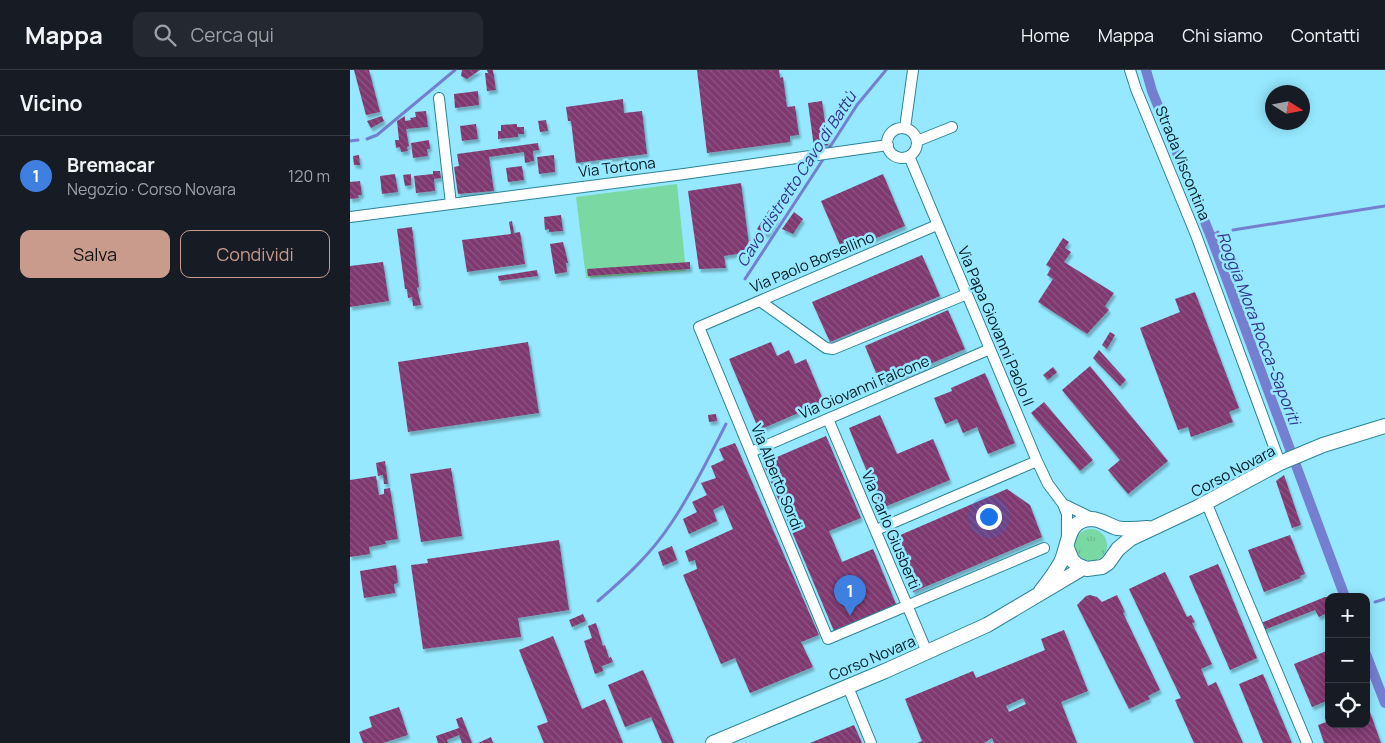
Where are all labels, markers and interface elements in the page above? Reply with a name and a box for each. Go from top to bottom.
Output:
search box [133,12,483,57]
text: Mappa [25,18,103,51]
icon: search [151,21,179,49]
text: Cerca qui [191,22,274,48]
text: Home [1021,23,1070,47]
text: Mappa [1098,23,1154,47]
text: Chi siamo [1182,23,1263,47]
text: Contatti [1291,23,1360,47]
north arrow [1265,85,1310,130]
water label: Cavo distretto Cavo di Battù [731,86,862,271]
text: Vicino [20,89,83,117]
street label: Strada Viscontina [1150,103,1216,223]
text: Bremacar [67,152,155,178]
street label: Via Tortona [577,152,657,182]
text: 1 [32,165,40,187]
text: 120 m [288,165,330,187]
text: Negozio · Corso Novara [67,178,236,200]
street label: Via Paolo Borsellino [747,226,877,298]
water label: Roggia Mora Rocca-Saporiti [1212,229,1307,430]
button: Salva [20,230,170,278]
button: Condividi [180,230,330,278]
street label: Via Papa Giovanni Paolo II [953,243,1039,409]
street label: Via Giovanni Falcone [796,350,933,424]
street label: Via Alberto Sordi [746,421,808,533]
street label: Corso Novara [1187,440,1279,502]
street label: Via Carlo Giusberti [857,468,925,592]
your location [976,504,1002,530]
pin: 1 [834,575,866,616]
map controls [1325,593,1370,728]
button: + [1325,593,1370,638]
street label: Corso Novara [825,630,919,686]
button: − [1325,638,1370,683]
button: locate [1325,683,1370,728]

